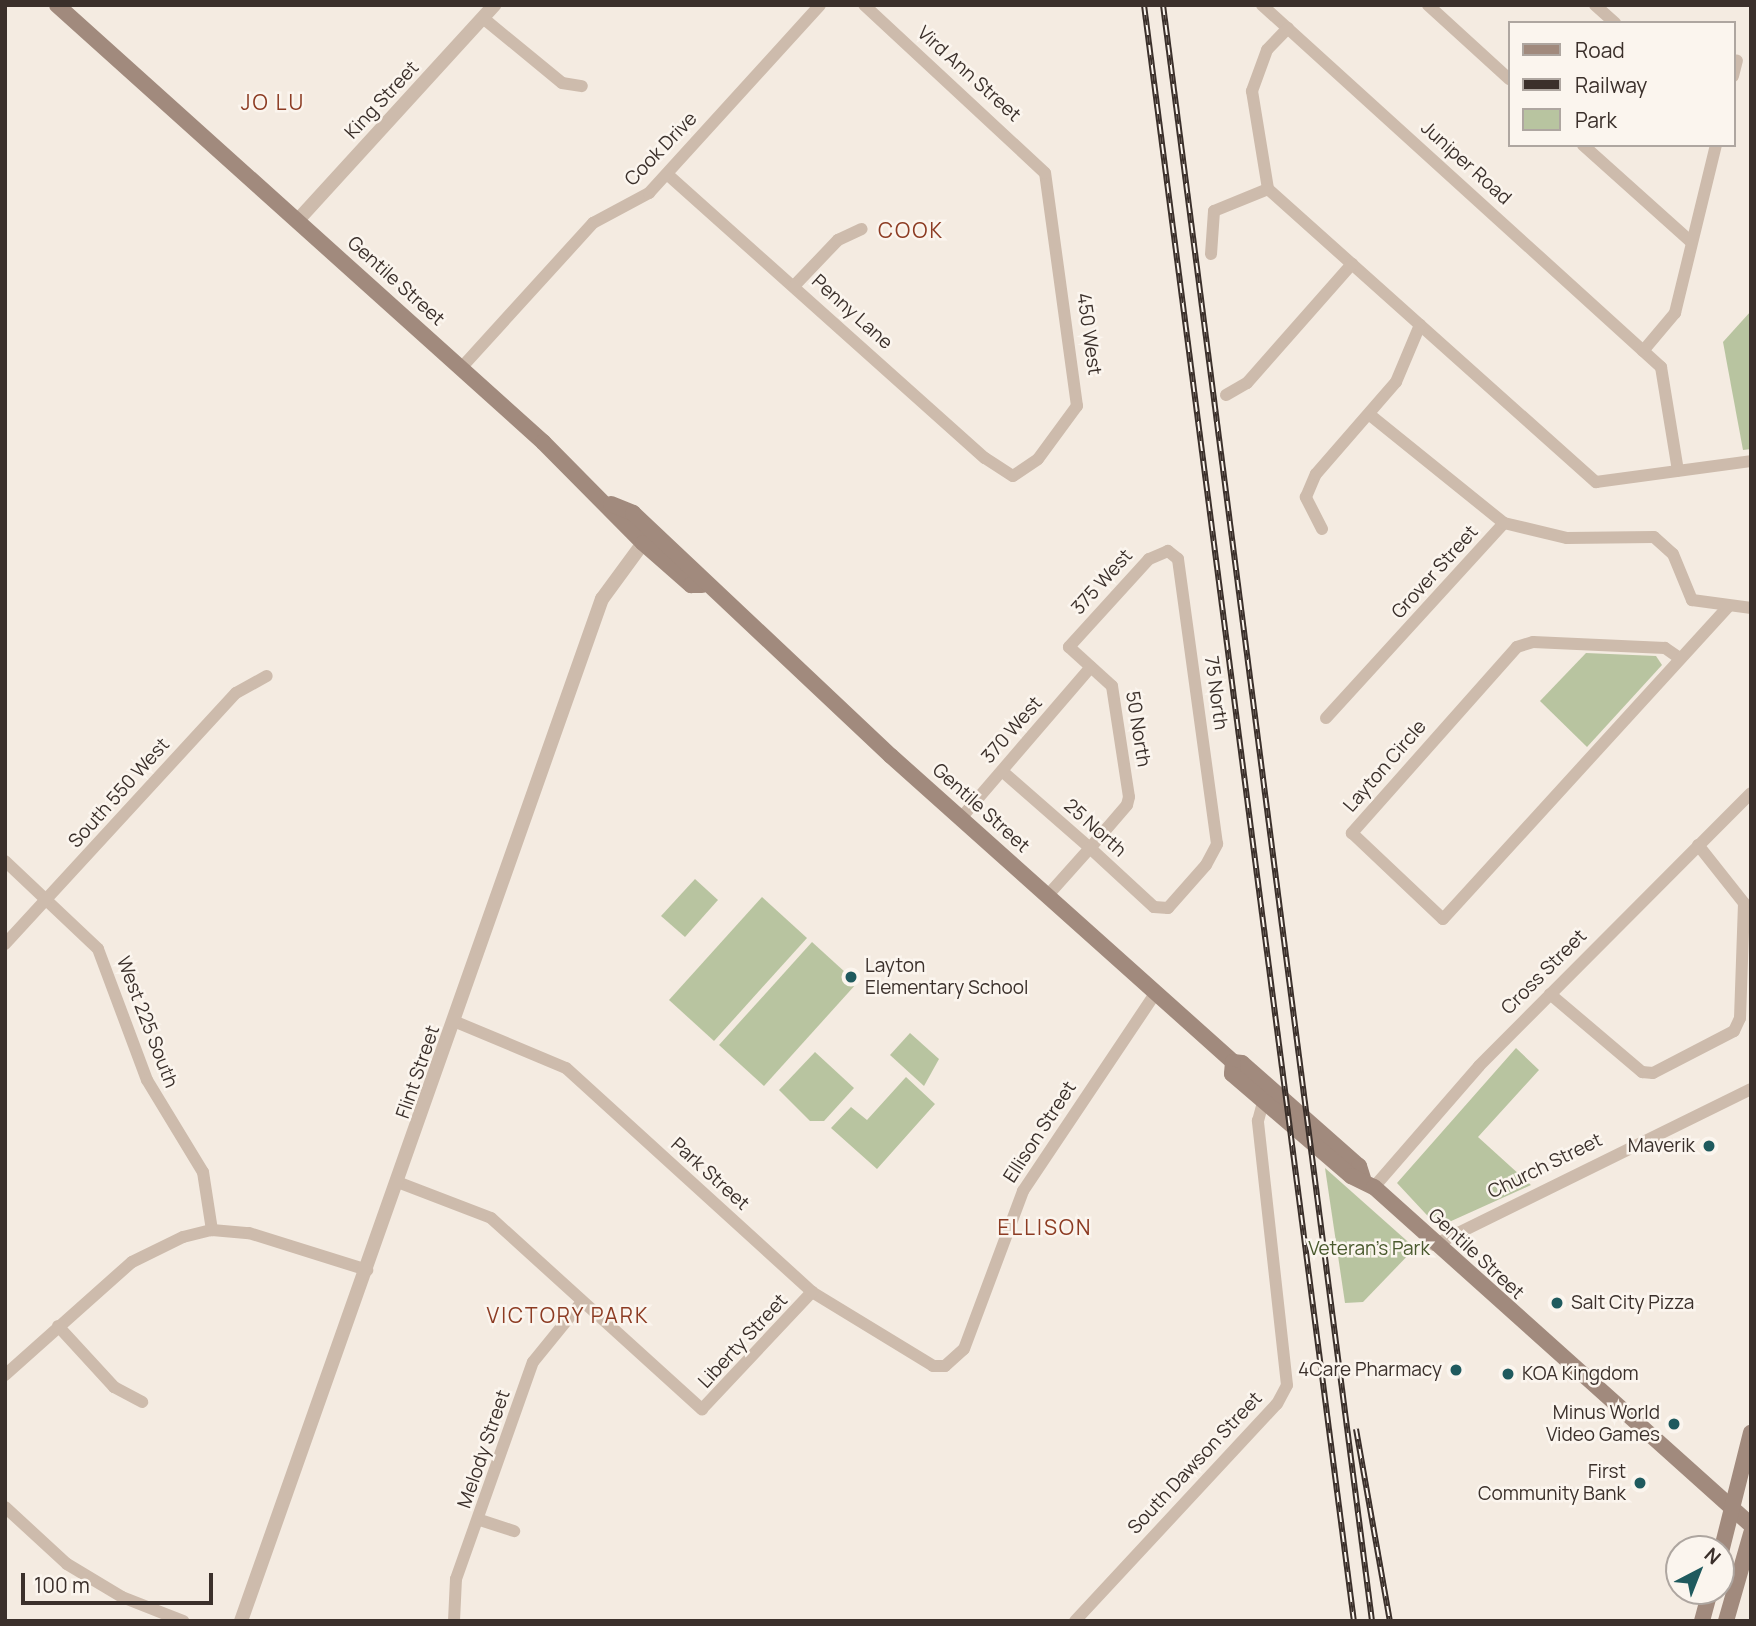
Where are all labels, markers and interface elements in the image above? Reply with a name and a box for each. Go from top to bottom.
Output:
legend [1508,21,1735,147]
street label: Vird Ann Street [913,22,1025,126]
text: Road [1575,36,1625,64]
street label: King Street [340,56,424,144]
text: Railway [1575,71,1647,99]
district label: JO LU [241,89,305,115]
text: Park [1575,106,1617,134]
street label: Cook Drive [620,107,702,191]
street label: Juniper Road [1416,116,1516,210]
district label: COOK [879,217,943,243]
street label: Gentile Street [343,231,449,331]
street label: Penny Lane [807,270,897,354]
street label: 450 West [1072,291,1106,377]
street label: Grover Street [1387,521,1483,623]
street label: 375 West [1067,545,1137,619]
street label: 75 North [1200,655,1232,731]
street label: 50 North [1121,690,1155,768]
street label: 370 West [977,692,1047,768]
street label: Layton Circle [1339,715,1431,817]
street label: South 550 West [64,734,174,852]
street label: Gentile Street [928,758,1034,858]
street label: 25 North [1059,794,1131,862]
street label: Cross Street [1497,925,1591,1019]
street label: West 225 South [112,953,182,1091]
place label: Layton Elementary School [865,955,1028,999]
marker: Layton Elementary School [843,969,859,985]
street label: Flint Street [391,1022,445,1122]
street label: Ellison Street [999,1077,1081,1187]
street label: Church Street [1484,1129,1606,1203]
street label: Park Street [666,1133,754,1215]
place label: Maverik [1628,1135,1695,1157]
marker: Maverik [1701,1138,1717,1154]
street label: Gentile Street [1423,1204,1529,1304]
district label: ELLISON [998,1214,1092,1240]
park label: Veteran's Park [1308,1238,1430,1260]
street label: Liberty Street [694,1289,792,1393]
place label: Salt City Pizza [1571,1292,1694,1314]
marker: Salt City Pizza [1549,1295,1565,1311]
district label: VICTORY PARK [488,1302,648,1328]
place label: 4Care Pharmacy [1298,1359,1442,1381]
marker: 4Care Pharmacy [1448,1362,1464,1378]
place label: KOA Kingdom [1522,1363,1639,1385]
marker: KOA Kingdom [1500,1366,1516,1382]
street label: Melody Street [453,1387,515,1511]
street label: South Dawson Street [1123,1387,1267,1539]
place label: Minus World Video Games [1546,1402,1660,1446]
marker: Minus World Video Games [1666,1416,1682,1432]
place label: First Community Bank [1478,1461,1626,1505]
marker: First Community Bank [1632,1475,1648,1491]
north arrow [1665,1535,1735,1605]
text: N [1699,1542,1726,1570]
scale bar [24,1560,217,1604]
text: 100 m [34,1571,90,1599]

